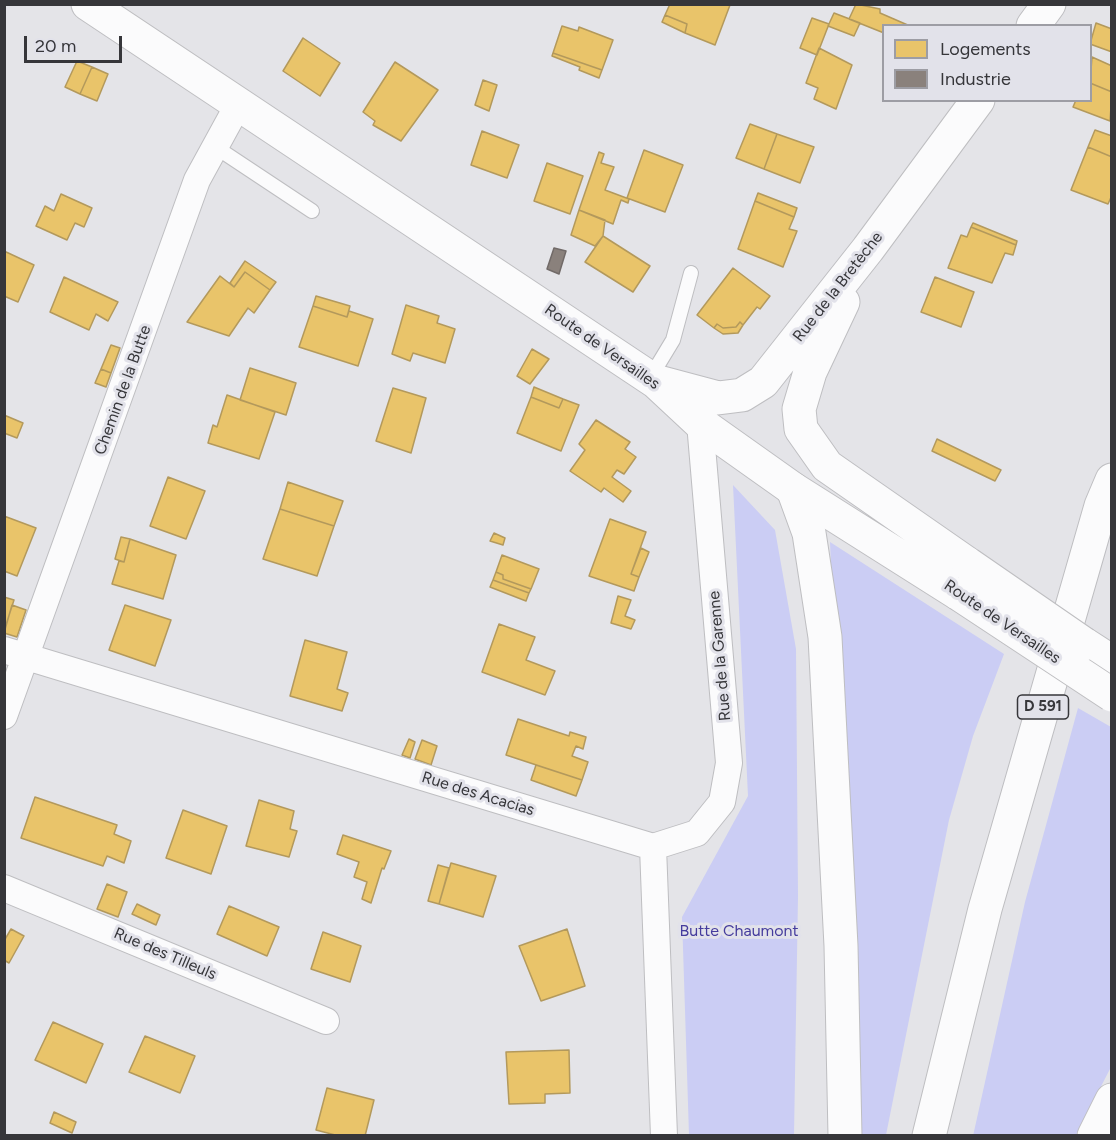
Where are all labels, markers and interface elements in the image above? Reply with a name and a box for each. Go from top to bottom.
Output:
scale bar [27,24,124,62]
legend [882,24,1092,102]
text: 20 m [35,35,76,57]
text: Logements [940,38,1031,60]
text: Industrie [940,68,1011,90]
street label: Rue de la Bretèche [789,228,887,346]
street label: Route de Versailles [541,300,663,394]
street label: Chemin de la Butte [91,323,155,457]
street label: Route de Versailles [940,576,1064,668]
street label: Rue de la Garenne [705,590,735,722]
road number: D 591 [1018,695,1068,719]
street label: Rue des Acacias [419,768,537,820]
park label: Butte Chaumont [680,921,798,941]
street label: Rue des Tilleuls [111,924,219,984]

